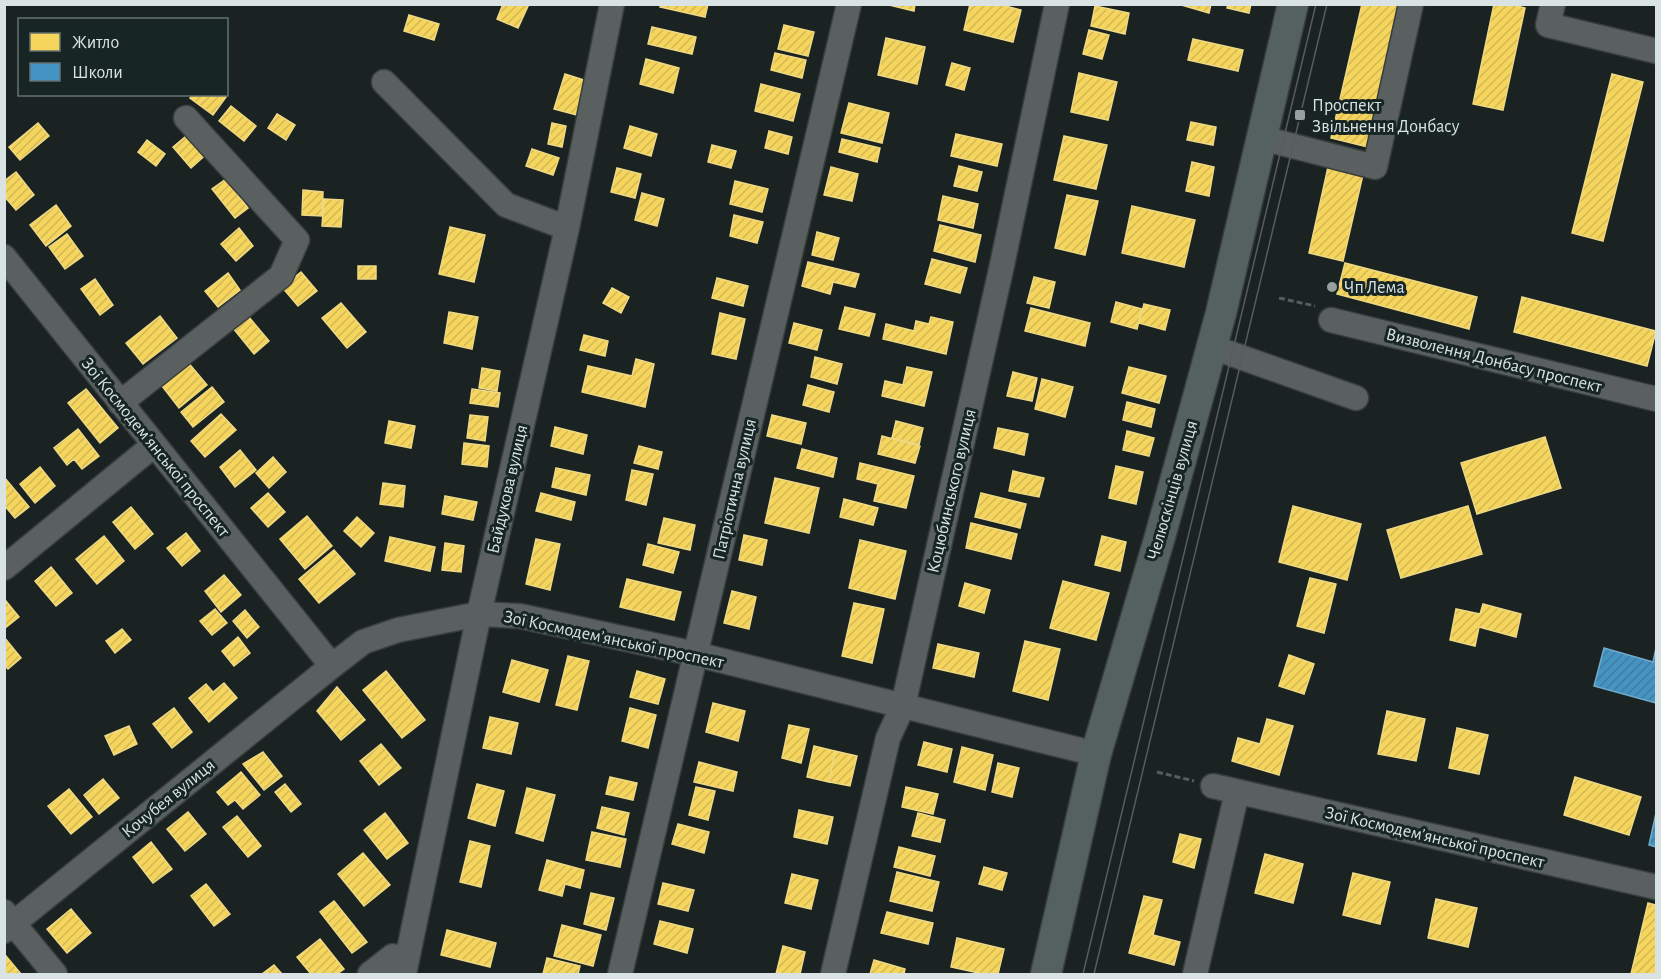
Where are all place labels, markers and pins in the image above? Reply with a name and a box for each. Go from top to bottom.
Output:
place label: Проспект Звільнення Донбасу [1312,97,1460,136]
marker: Проспект Звільнення Донбасу [1293,108,1307,122]
place label: Чп Лема [1344,279,1405,297]
marker: Чп Лема [1325,280,1339,294]

